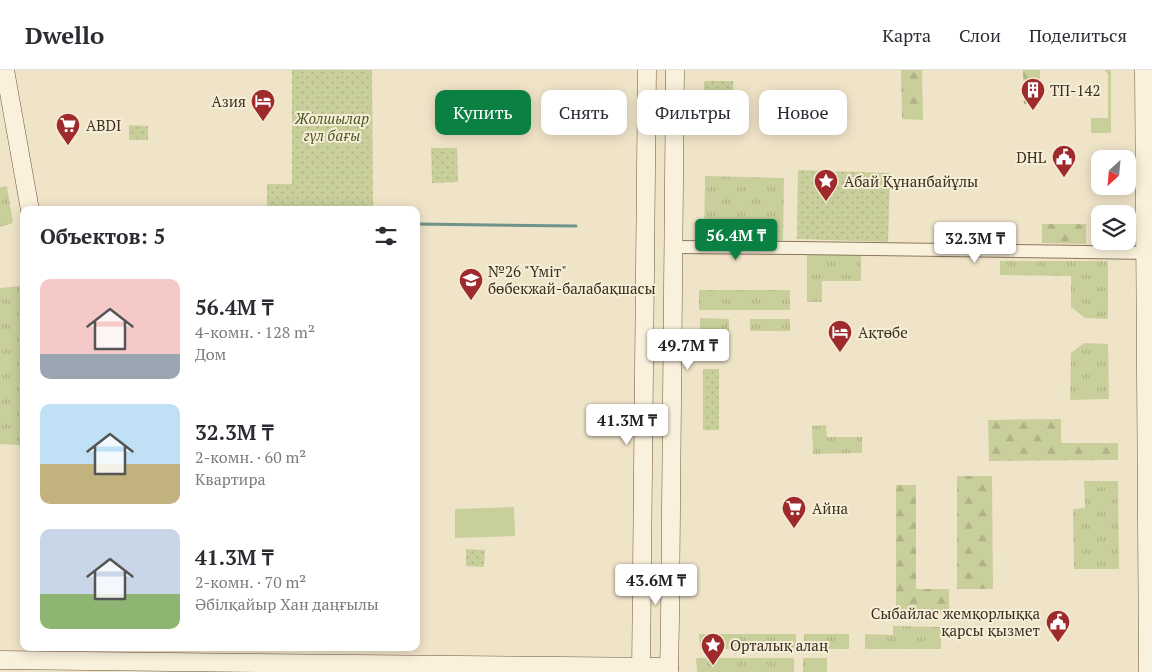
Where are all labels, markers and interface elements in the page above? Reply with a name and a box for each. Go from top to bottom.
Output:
text: Dwello [25,19,104,51]
text: Карта [882,23,931,47]
text: Слои [959,23,1001,47]
text: Поделиться [1029,23,1127,47]
building icon: ТП-142 [1020,77,1046,111]
place label: ТП-142 [1050,80,1100,100]
hotel icon: Азия [250,88,276,122]
chip: Купить [435,90,531,135]
chip: Снять [541,90,627,135]
chip: Фильтры [637,90,749,135]
chip: Новое [759,90,847,135]
place label: Азия [212,91,246,111]
park label: Жолшылар гүл бағы [294,108,369,145]
supermarket icon: ABDI [55,112,81,146]
place label: ABDI [86,115,121,135]
public building icon: DHL [1051,144,1077,178]
place label: DHL [1016,147,1046,167]
north arrow [1091,150,1136,195]
map controls [1091,150,1136,250]
place icon: Абай Құнанбайұлы [813,168,839,202]
place label: Абай Құнанбайұлы [844,171,978,191]
button: layers [1091,205,1136,250]
pin: 56.4M ₸ [690,218,782,261]
text: Объектов: 5 [40,222,165,250]
icon: filters [372,222,400,250]
pin: 32.3M ₸ [929,222,1021,264]
text: 56.4M ₸ [706,224,766,246]
text: 32.3M ₸ [945,227,1005,249]
place label: №26 "Үміт" бөбекжай-балабақшасы [488,261,656,298]
school or university icon: №26 "Үміт" бөбекжай-балабақшасы [458,267,484,301]
text: 56.4M ₸ [195,293,273,321]
icon: home [80,299,140,359]
hotel icon: Ақтөбе [827,319,853,353]
text: 4-комн. · 128 m² [195,321,315,343]
place label: Ақтөбе [858,322,908,342]
pin: 49.7M ₸ [642,328,734,371]
text: 49.7M ₸ [658,334,718,356]
text: Дом [195,343,226,365]
pin: 41.3M ₸ [581,404,673,446]
text: 41.3M ₸ [597,409,657,431]
text: 32.3M ₸ [195,418,273,446]
icon: home [80,424,140,484]
text: 2-комн. · 60 m² [195,446,306,468]
text: Квартира [195,468,266,490]
supermarket icon: Айна [781,495,807,529]
place label: Айна [812,498,849,518]
text: 41.3M ₸ [195,543,273,571]
icon: home [80,549,140,609]
pin: 43.6M ₸ [610,564,702,606]
text: 43.6M ₸ [626,569,686,591]
text: 2-комн. · 70 m² [195,571,306,593]
text: Әбілқайыр Хан даңғылы [195,593,379,615]
place label: Сыбайлас жемқорлыққа қарсы қызмет [871,603,1041,640]
public building icon: Сыбайлас жемқорлыққа қарсы қызмет [1045,609,1071,643]
place icon: Орталық алаң [700,632,726,666]
place label: Орталық алаң [730,635,828,655]

